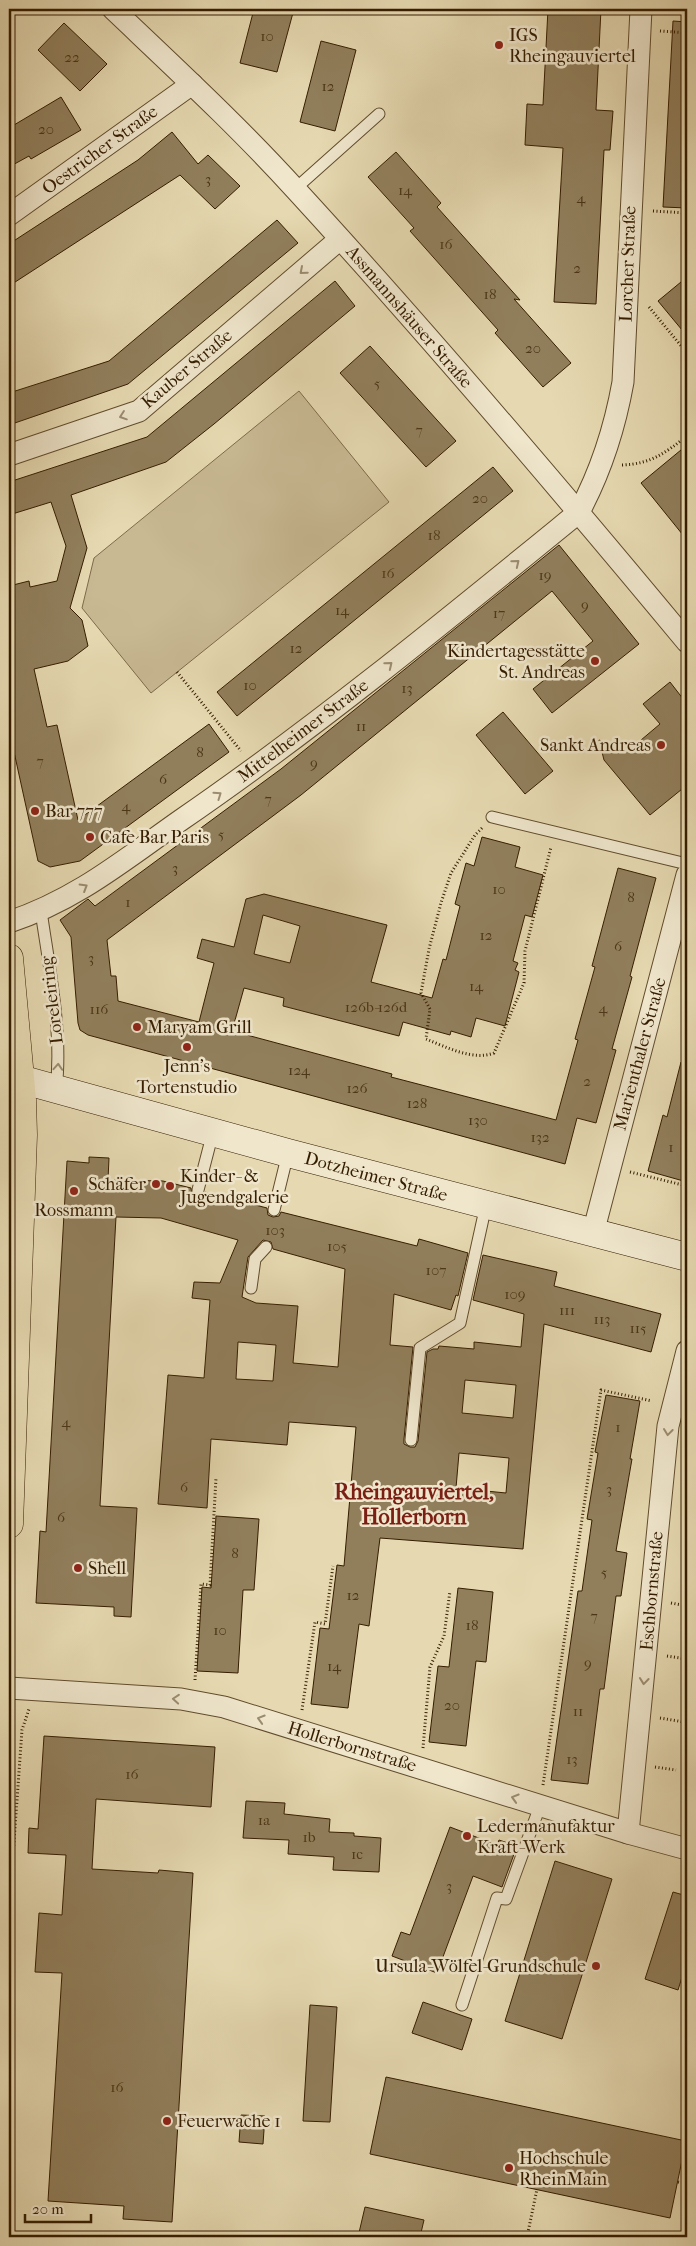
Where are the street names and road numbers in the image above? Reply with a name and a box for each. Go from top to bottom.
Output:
street label: Oestricher Straße [38,101,162,199]
street label: Lorcher Straße [615,205,641,322]
street label: Assmannshäuser Straße [341,241,477,393]
street label: Kauber Straße [137,325,237,413]
street label: Mittelheimer Straße [233,675,373,787]
street label: Loreleiring [36,954,68,1045]
street label: Marienthaler Straße [609,975,671,1133]
street label: Dotzheimer Straße [302,1148,450,1206]
street label: Eschbornstraße [636,1530,668,1652]
street label: Hollerbornstraße [285,1717,419,1777]

